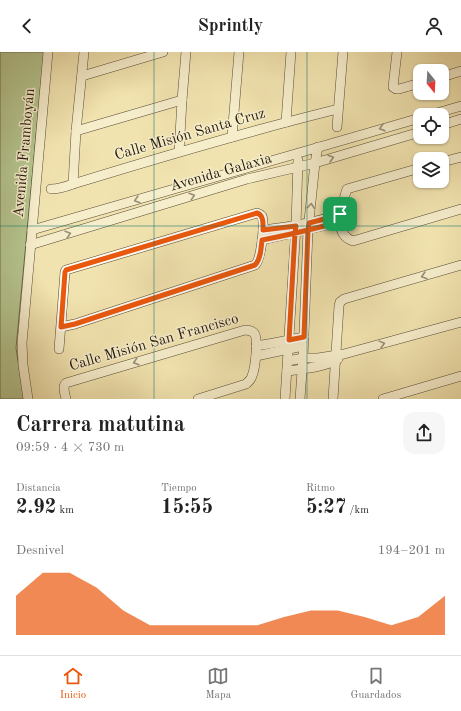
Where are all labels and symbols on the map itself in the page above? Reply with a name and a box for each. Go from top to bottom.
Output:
north arrow [413,64,449,100]
street label: Avenida Framboyán [12,88,38,218]
street label: Calle Misión Santa Cruz [113,106,267,164]
one-way arrow [379,123,386,132]
street label: Avenida Galaxia [168,151,274,195]
one-way arrow [327,154,334,163]
one-way arrow [189,192,196,201]
one-way arrow [133,195,140,203]
pin [323,197,357,231]
one-way arrow [306,203,315,209]
one-way arrow [64,230,71,239]
one-way arrow [420,271,427,280]
street label: Calle Misión San Francisco [68,312,240,374]
one-way arrow [378,340,385,349]
one-way arrow [132,357,139,366]

